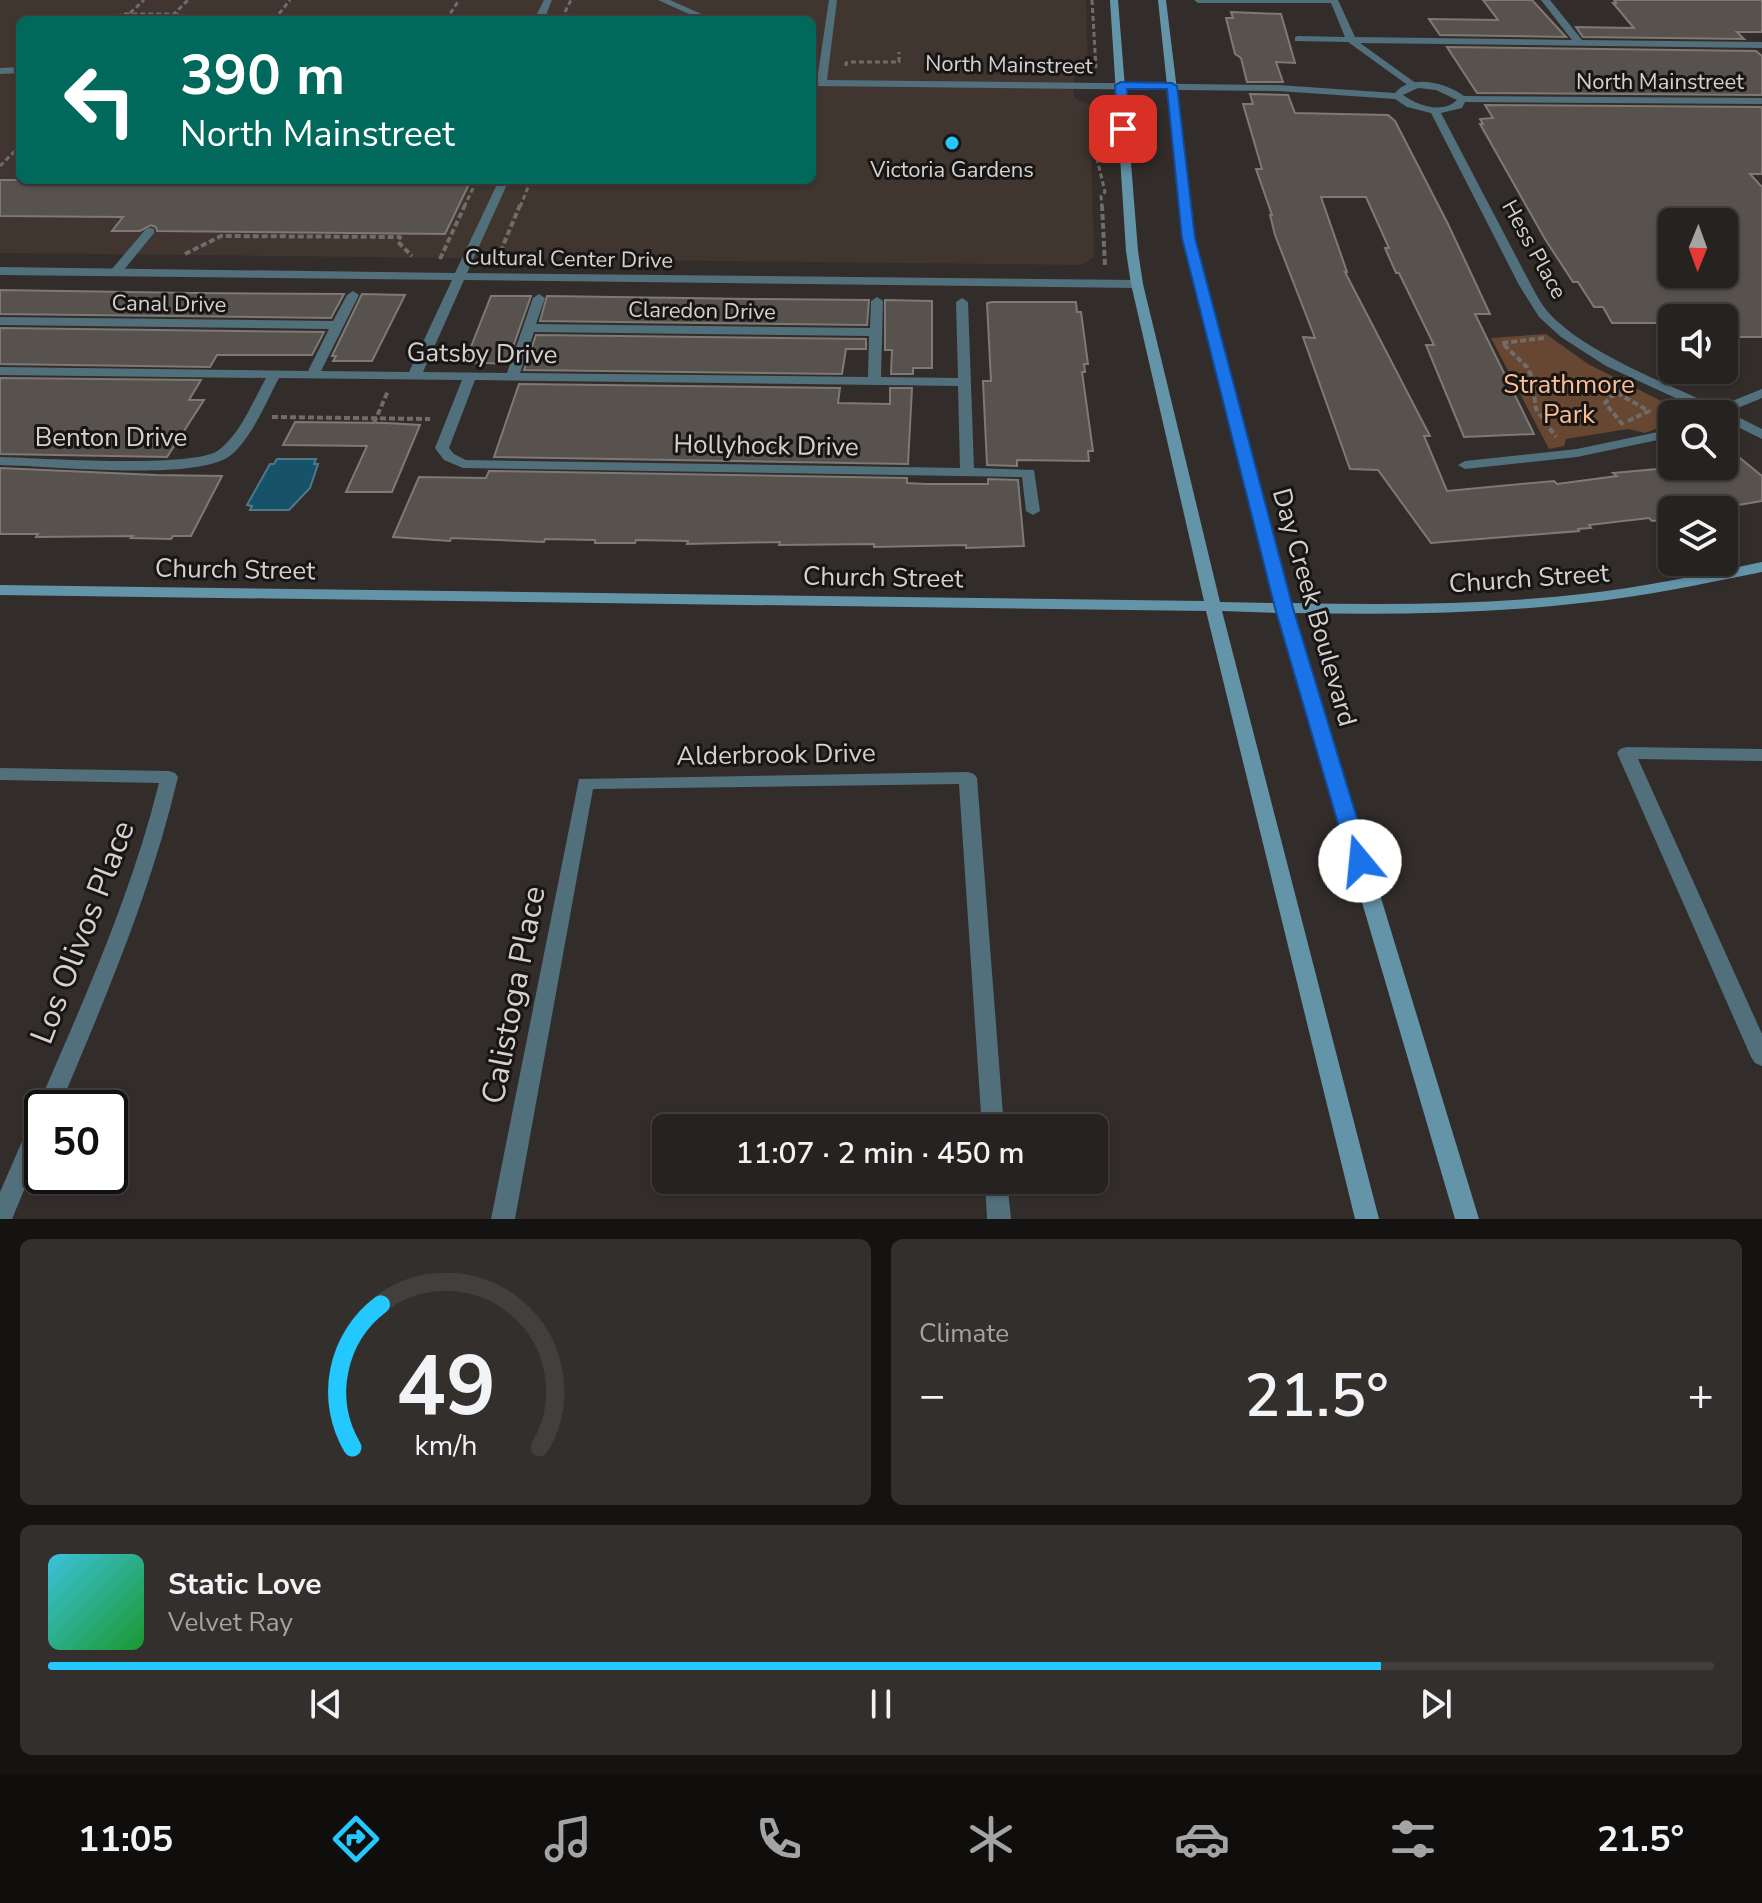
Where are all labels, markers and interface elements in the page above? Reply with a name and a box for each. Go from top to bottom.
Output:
text: 390 m [180,37,345,114]
icon: left [48,48,152,152]
street label: North Mainstreet [925,49,1093,81]
street label: North Mainstreet [1576,67,1744,97]
pin [1089,95,1157,163]
icon: arrive [1101,107,1145,151]
text: North Mainstreet [180,110,455,159]
marker: Victoria Gardens [943,134,961,152]
place label: Victoria Gardens [869,155,1034,185]
street label: Hess Place [1495,195,1574,304]
north arrow [1658,208,1738,288]
map controls [1658,208,1738,576]
street label: Cultural Center Drive [465,242,673,276]
street label: Canal Drive [111,288,227,320]
street label: Claredon Drive [628,295,776,327]
button: sound [1658,304,1738,384]
street label: Gatsby Drive [406,335,558,372]
park label: Strathmore Park [1503,367,1635,432]
button: search [1658,400,1738,480]
street label: Benton Drive [35,420,187,455]
street label: Hollyhock Drive [673,426,859,465]
street label: Day Creek Boulevard [1264,484,1365,730]
button: layers [1658,496,1738,576]
street label: Church Street [154,551,316,588]
street label: Church Street [1448,555,1611,602]
street label: Church Street [802,559,964,596]
street label: Alderbrook Drive [676,735,876,774]
street label: Los Olivos Place [20,814,145,1050]
position arrow [1318,819,1402,903]
street label: Calistoga Place [471,882,556,1108]
speed limit sign: 50 [24,1090,128,1194]
text: 11:07 · 2 min · 450 m [735,1133,1025,1174]
text: Climate [919,1316,1009,1351]
text: 49 [396,1330,495,1443]
text: 21.5° [1244,1355,1389,1437]
text: − [919,1366,945,1426]
text: + [1688,1366,1714,1426]
text: km/h [414,1426,477,1465]
text: Static Love [168,1564,322,1605]
text: Velvet Ray [168,1605,293,1640]
icon: previous [304,1682,348,1726]
icon: pause [859,1682,903,1726]
icon: next [1414,1682,1458,1726]
icon: directions [328,1811,384,1867]
icon: music [540,1811,596,1867]
icon: phone [751,1811,807,1867]
icon: climate [963,1811,1019,1867]
icon: car [1174,1811,1230,1867]
icon: filters [1385,1811,1441,1867]
text: 11:05 [78,1815,173,1864]
text: 21.5° [1597,1815,1684,1864]

